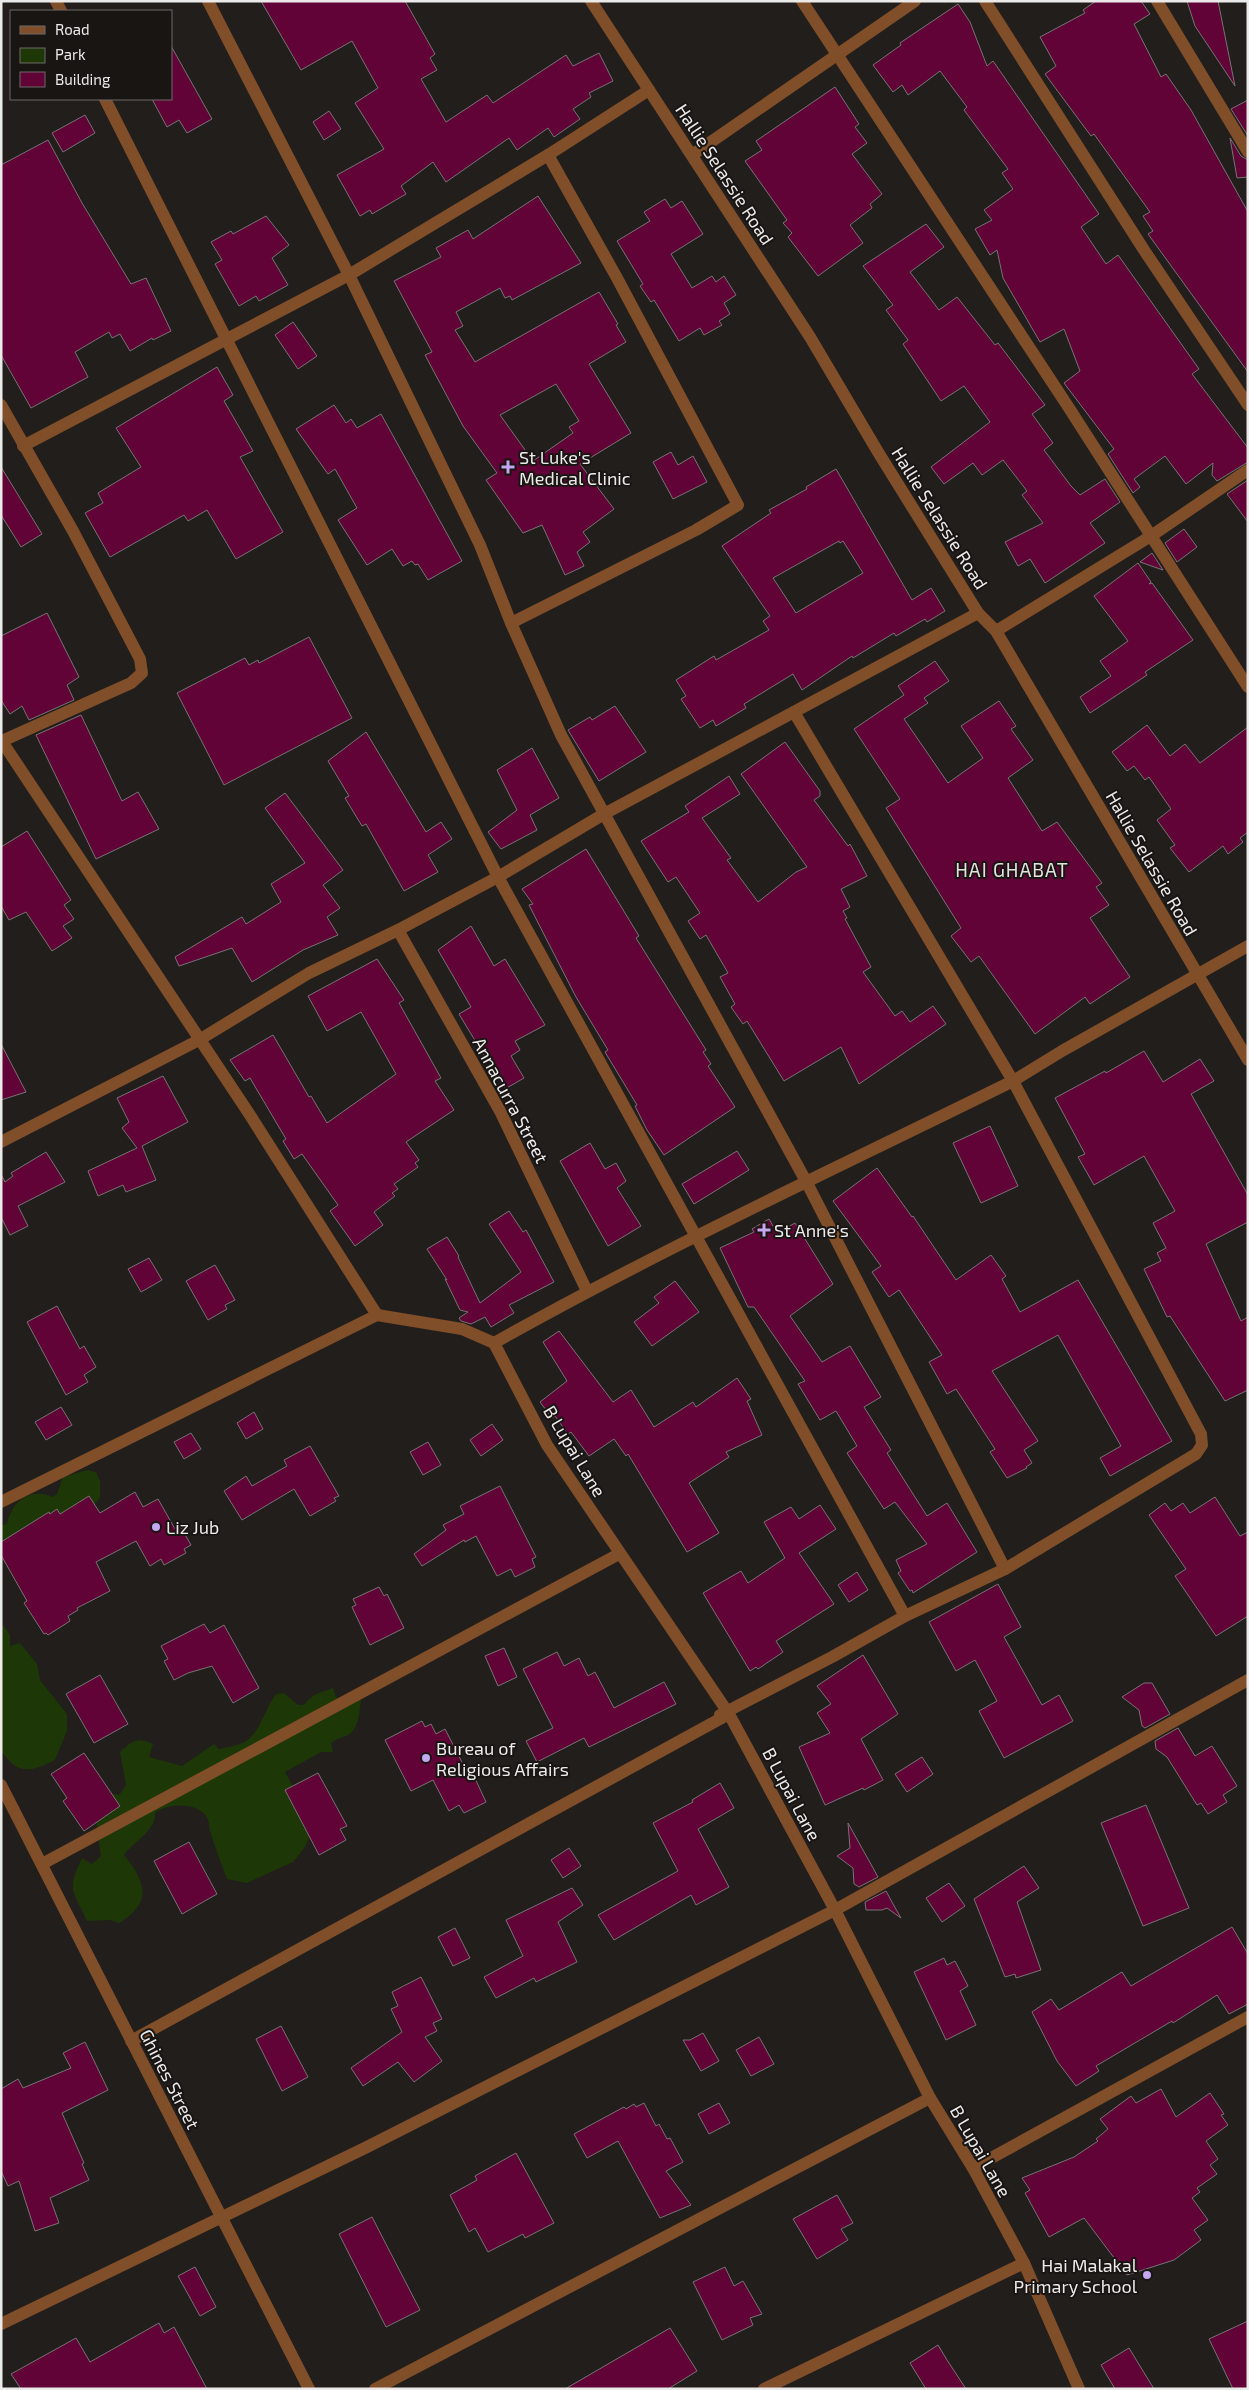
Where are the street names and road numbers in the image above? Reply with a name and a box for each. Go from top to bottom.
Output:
street label: Hallie Selassie Road [671,99,779,249]
street label: Hallie Selassie Road [887,443,993,593]
street label: Hallie Selassie Road [1102,787,1202,939]
street label: Annacurra Street [469,1033,554,1167]
street label: B Lupai Lane [539,1401,611,1501]
street label: B Lupai Lane [758,1743,826,1845]
street label: Ghines Street [135,2025,205,2133]
street label: B Lupai Lane [946,2101,1016,2201]

